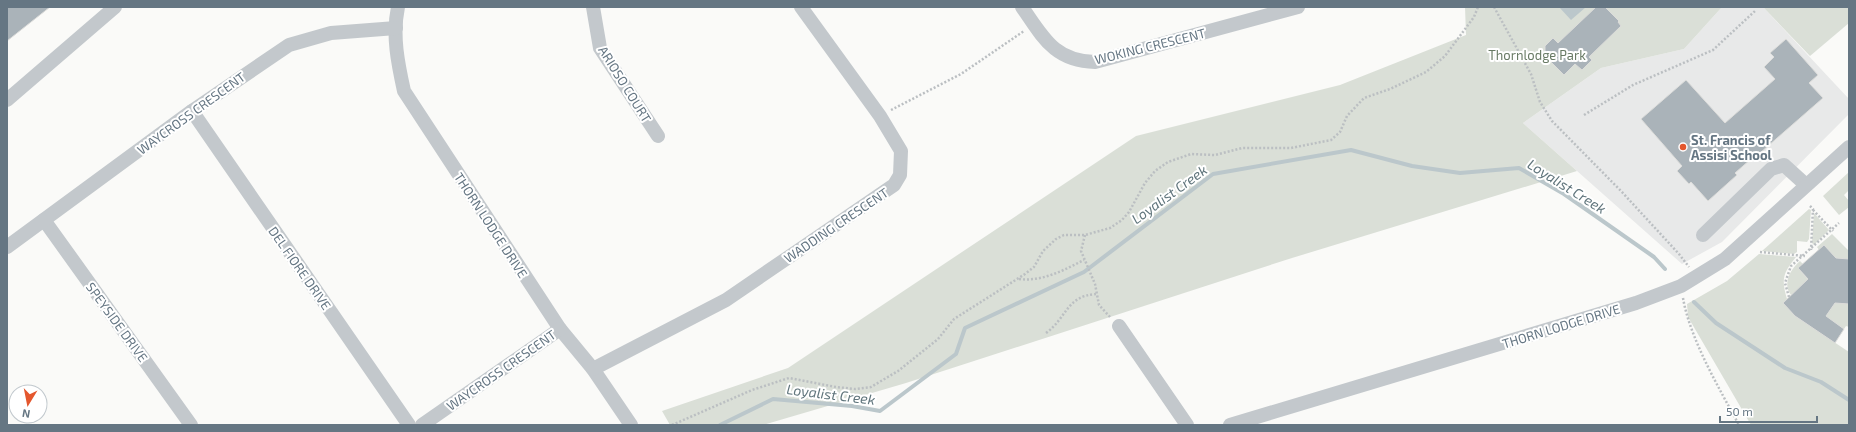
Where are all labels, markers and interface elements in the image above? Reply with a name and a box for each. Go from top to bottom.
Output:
street label: WOKING CRESCENT [1093,24,1208,68]
street label: ARIOSO COURT [595,43,655,126]
park label: Thornlodge Park [1488,47,1586,63]
street label: WAYCROSS CRESCENT [134,68,249,158]
place label: St. Francis of Assisi School [1691,132,1773,163]
marker: St. Francis of Assisi School [1678,142,1688,152]
water label: Loyalist Creek [1525,155,1609,217]
water label: Loyalist Creek [1128,161,1210,227]
street label: THORN LODGE DRIVE [451,169,531,281]
street label: WADDING CRESCENT [781,184,892,266]
street label: DEL FIORE DRIVE [265,223,335,313]
street label: SPEYSIDE DRIVE [83,279,151,365]
street label: THORN LODGE DRIVE [1500,300,1622,352]
street label: WAYCROSS CRESCENT [443,326,559,414]
water label: Loyalist Creek [786,380,876,408]
north arrow [8,384,48,424]
scale bar [1720,398,1817,424]
text: 50 m [1726,404,1753,418]
text: N [21,407,31,421]

